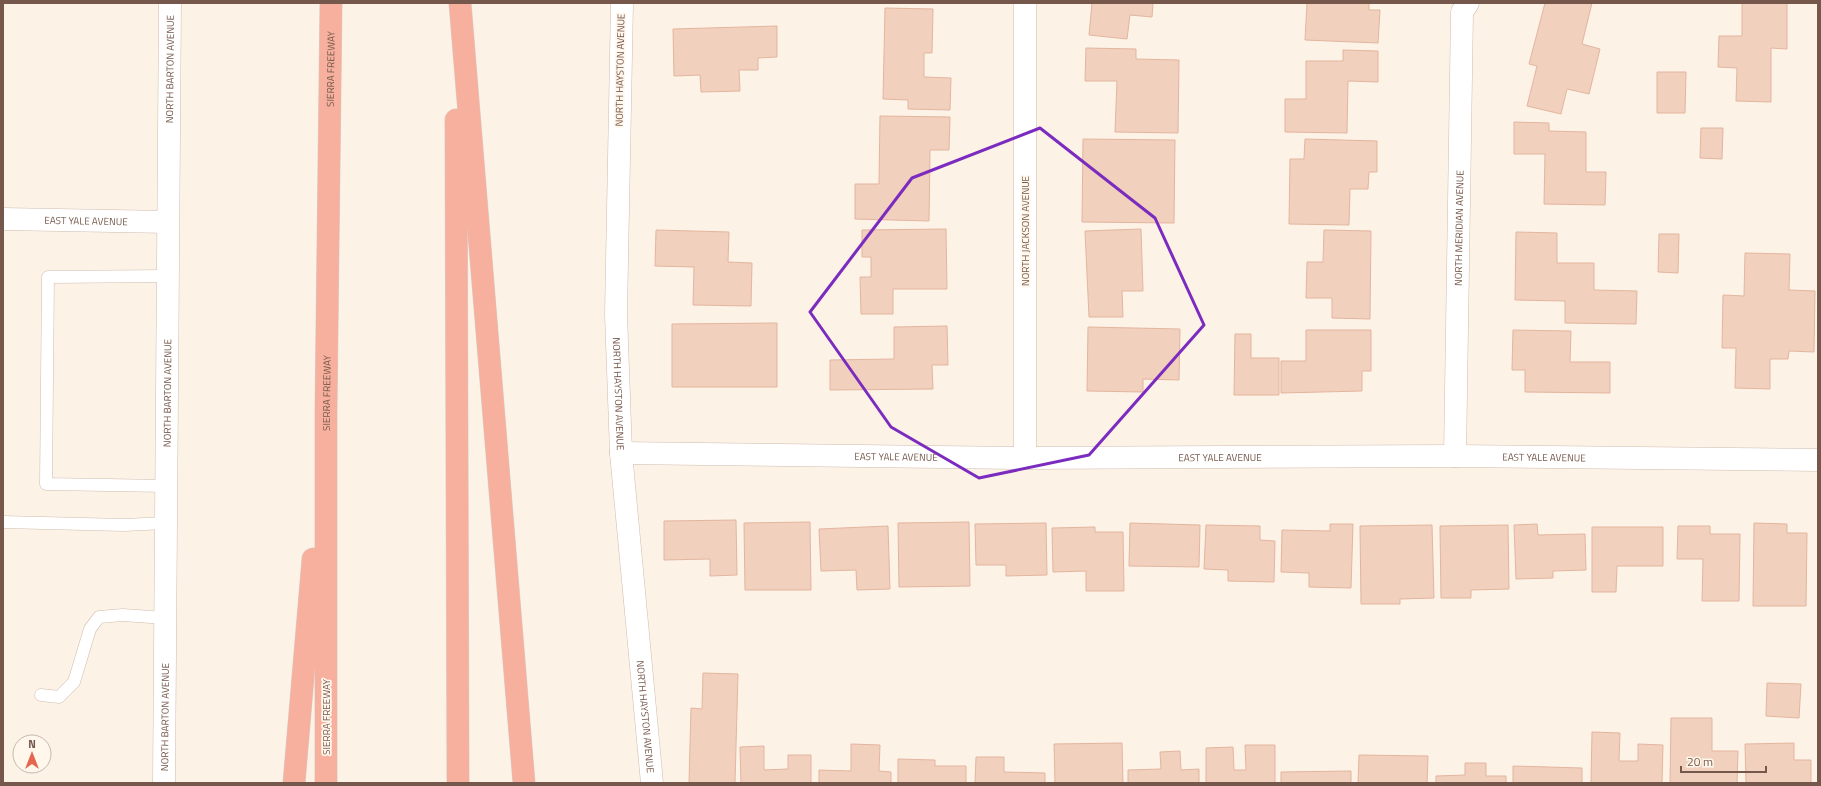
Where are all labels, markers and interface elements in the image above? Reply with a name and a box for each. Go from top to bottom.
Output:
street label: NORTH HAYSTON AVENUE [612,13,628,127]
street label: NORTH BARTON AVENUE [162,14,177,123]
street label: SIERRA FREEWAY [322,30,338,107]
street label: NORTH MERIDIAN AVENUE [1450,170,1467,286]
street label: NORTH JACKSON AVENUE [1018,175,1033,286]
street label: EAST YALE AVENUE [44,212,128,229]
street label: NORTH HAYSTON AVENUE [609,337,628,451]
street label: NORTH BARTON AVENUE [159,338,175,447]
street label: SIERRA FREEWAY [318,354,334,431]
street label: EAST YALE AVENUE [854,448,938,464]
street label: EAST YALE AVENUE [1178,449,1262,465]
street label: EAST YALE AVENUE [1502,449,1586,465]
street label: NORTH HAYSTON AVENUE [633,660,659,774]
street label: NORTH BARTON AVENUE [157,662,172,771]
street label: SIERRA FREEWAY [319,678,334,755]
north arrow [12,734,52,774]
text: N [28,736,36,752]
scale bar [1681,748,1766,774]
text: 20 m [1687,752,1713,771]

